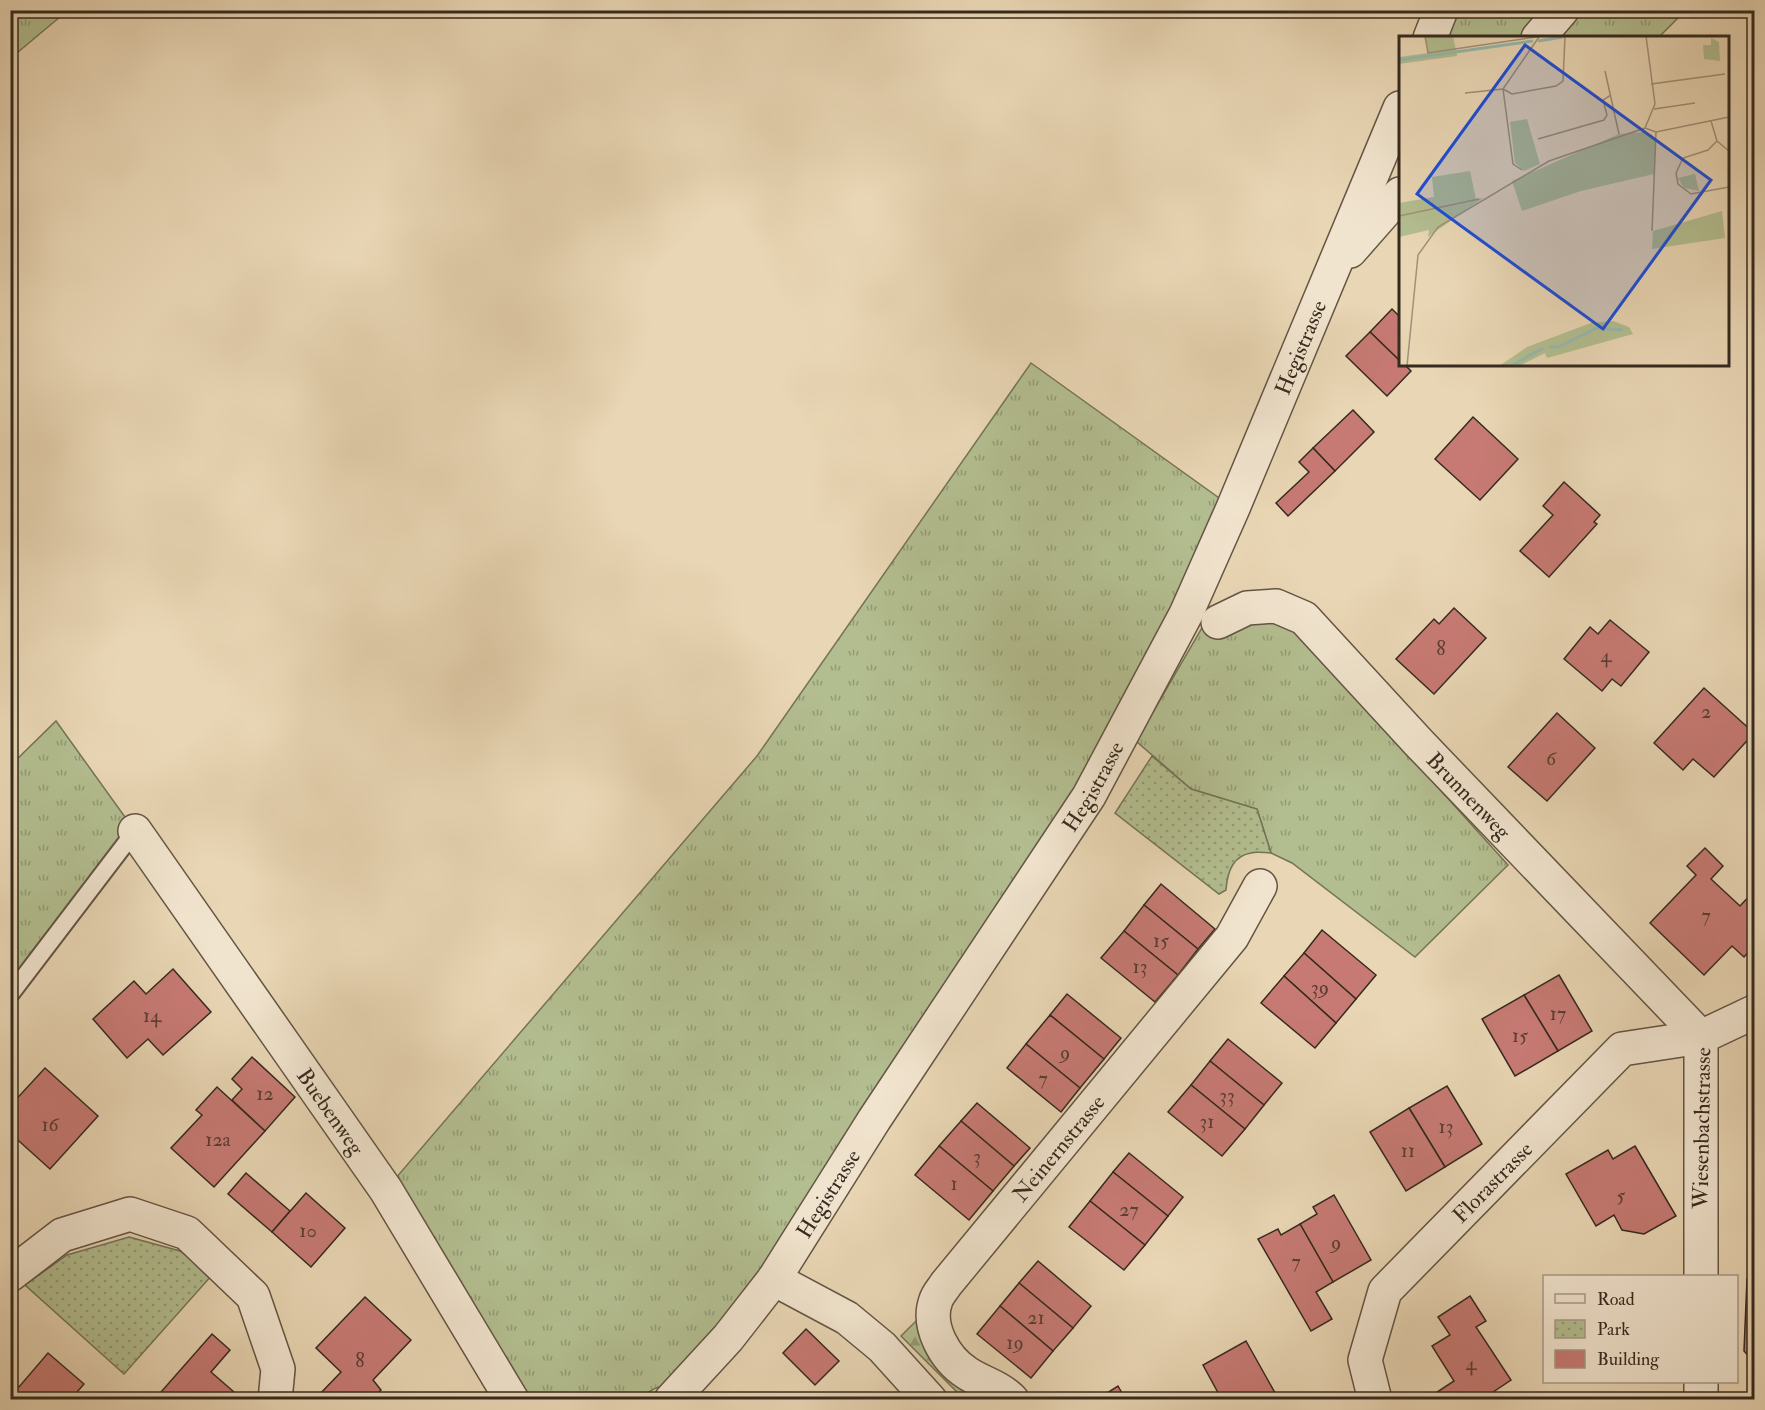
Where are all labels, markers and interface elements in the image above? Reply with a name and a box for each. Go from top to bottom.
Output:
inset map [1399,36,1729,366]
street label: Hegistrasse [1269,296,1333,399]
house number: 8 [1436,636,1446,661]
house number: 4 [1601,643,1613,668]
house number: 2 [1701,699,1711,724]
street label: Hegistrasse [1056,737,1131,837]
street label: Brunnenweg [1420,746,1518,846]
house number: 6 [1546,746,1557,771]
house number: 7 [1701,903,1711,928]
house number: 15 [1153,928,1169,953]
house number: 13 [1133,954,1147,979]
house number: 39 [1311,975,1329,1000]
house number: 17 [1550,1001,1566,1026]
house number: 14 [143,1003,162,1028]
house number: 15 [1512,1023,1528,1048]
house number: 9 [1058,1040,1070,1065]
street label: Wiesenbachstrasse [1687,1047,1717,1210]
street label: Buebenweg [290,1063,371,1162]
house number: 7 [1038,1066,1048,1091]
house number: 12 [256,1081,274,1106]
house number: 33 [1219,1083,1235,1108]
street label: Neinernstrasse [1007,1089,1111,1208]
house number: 31 [1200,1109,1214,1134]
house number: 16 [41,1112,59,1137]
house number: 13 [1439,1114,1453,1139]
house number: 12a [205,1127,232,1152]
street label: Florastrasse [1447,1136,1539,1229]
house number: 11 [1401,1138,1415,1163]
street label: Hegistrasse [790,1144,867,1244]
house number: 3 [973,1144,981,1169]
house number: 1 [950,1171,958,1196]
house number: 5 [1617,1183,1626,1208]
house number: 27 [1119,1197,1139,1222]
house number: 10 [299,1218,317,1243]
house number: 9 [1329,1230,1341,1255]
house number: 7 [1291,1249,1301,1274]
legend [1543,1275,1738,1383]
text: Road [1597,1288,1635,1311]
house number: 21 [1027,1305,1045,1330]
text: Park [1597,1318,1630,1341]
house number: 19 [1006,1330,1024,1355]
house number: 8 [355,1348,365,1373]
text: Building [1597,1348,1660,1371]
house number: 4 [1466,1351,1478,1376]

